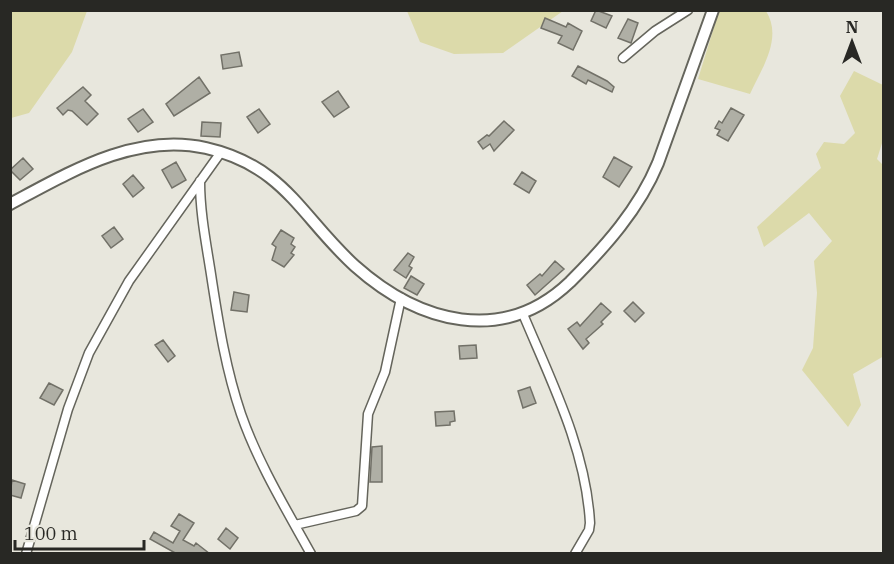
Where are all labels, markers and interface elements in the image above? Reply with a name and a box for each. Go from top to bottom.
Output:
north arrow [822,12,882,72]
text: N [846,17,858,37]
scale bar [15,513,144,551]
text: 100 m [24,522,78,545]

